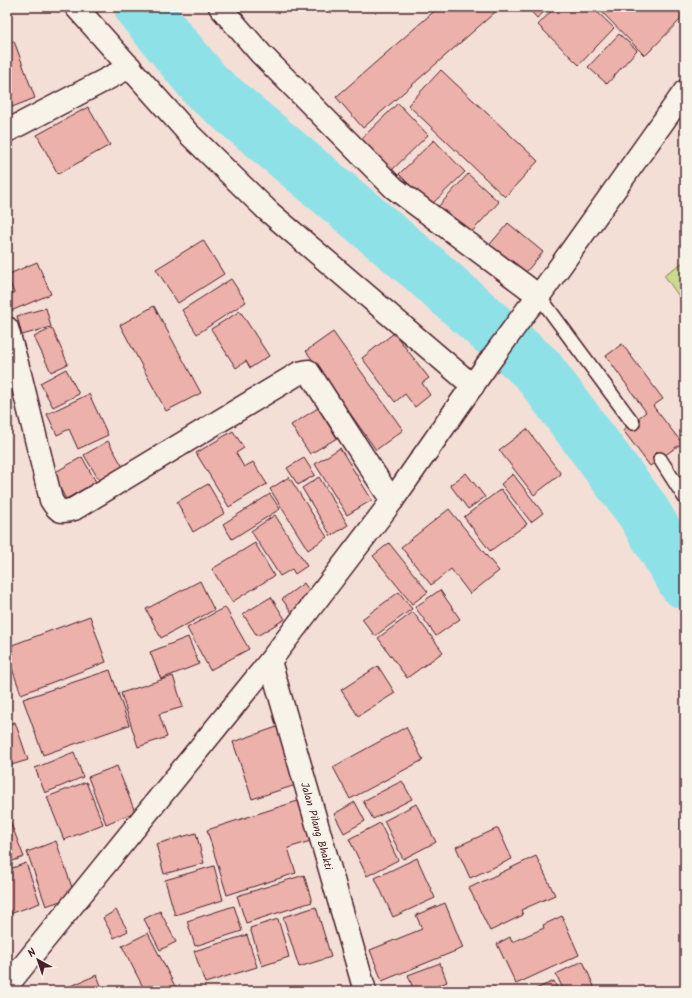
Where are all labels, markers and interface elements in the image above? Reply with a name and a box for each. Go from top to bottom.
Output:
street label: Jalan Pilang Bhakti [295,780,337,873]
north arrow [18,940,58,980]
text: N [24,944,41,962]

